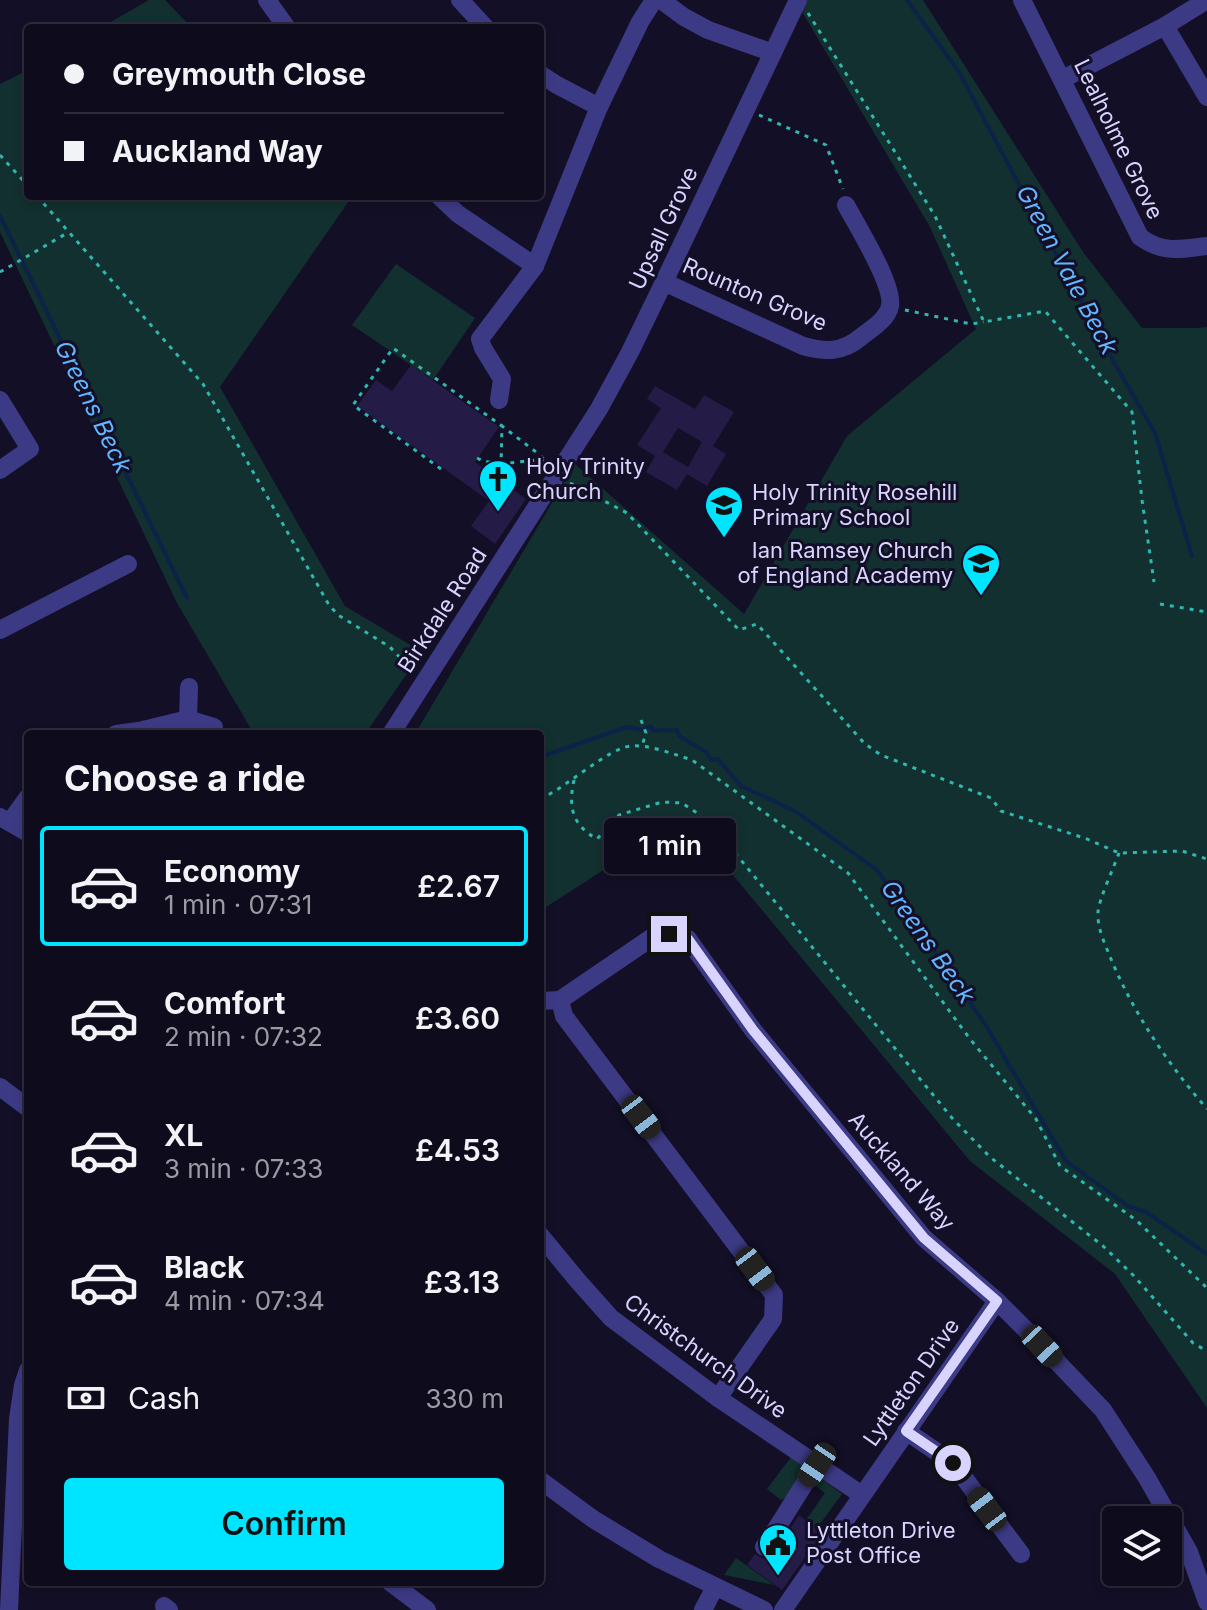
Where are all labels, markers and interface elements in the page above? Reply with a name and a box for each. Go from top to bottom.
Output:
street label: Lealholme Grove [1069,55,1169,223]
text: Greymouth Close [112,56,366,92]
text: Auckland Way [112,133,323,169]
street label: Upsall Grove [623,162,703,294]
water label: Green Vale Beck [1011,180,1125,360]
street label: Rounton Grove [679,252,831,336]
water label: Greens Beck [49,336,138,479]
place label: Holy Trinity Church [526,453,645,504]
church icon: Holy Trinity Church [477,458,519,513]
place label: Holy Trinity Rosehill Primary School [752,479,957,530]
school or university icon: Holy Trinity Rosehill Primary School [703,484,745,539]
place label: Ian Ramsey Church of England Academy [738,537,953,588]
school or university icon: Ian Ramsey Church of England Academy [960,542,1002,597]
street label: Birkdale Road [392,543,492,677]
text: Choose a ride [64,756,306,800]
callout: 1 min [603,818,735,874]
text: 1 min [638,830,702,861]
icon: car [68,850,140,922]
text: Economy [164,853,300,889]
text: £2.67 [417,868,500,904]
water label: Greens Beck [875,874,982,1010]
text: 1 min · 07:31 [164,889,312,920]
route end [651,916,687,952]
icon: car [68,982,140,1054]
text: Comfort [164,985,285,1021]
text: £3.60 [415,1000,500,1036]
text: 2 min · 07:32 [164,1021,323,1052]
car [617,1091,665,1143]
street label: Auckland Way [844,1107,960,1235]
icon: car [68,1114,140,1186]
text: XL [164,1117,203,1153]
text: £4.53 [415,1132,500,1168]
text: 3 min · 07:33 [164,1153,323,1184]
car [731,1243,779,1295]
icon: car [68,1246,140,1318]
text: Black [164,1249,244,1285]
text: £3.13 [424,1264,500,1300]
text: 4 min · 07:34 [164,1285,325,1316]
street label: Christchurch Drive [620,1288,792,1424]
street label: Lyttleton Drive [857,1313,965,1451]
car [1017,1320,1067,1372]
icon: cash [64,1376,108,1420]
text: Cash [128,1380,200,1416]
text: 330 m [425,1383,504,1414]
car [794,1438,840,1492]
route start [935,1445,971,1481]
button: Confirm [64,1478,504,1570]
car [963,1483,1011,1535]
map controls [1102,1506,1182,1586]
button: layers [1102,1506,1182,1586]
place label: Lyttleton Drive Post Office [806,1517,956,1568]
public building icon: Lyttleton Drive Post Office [757,1522,799,1577]

